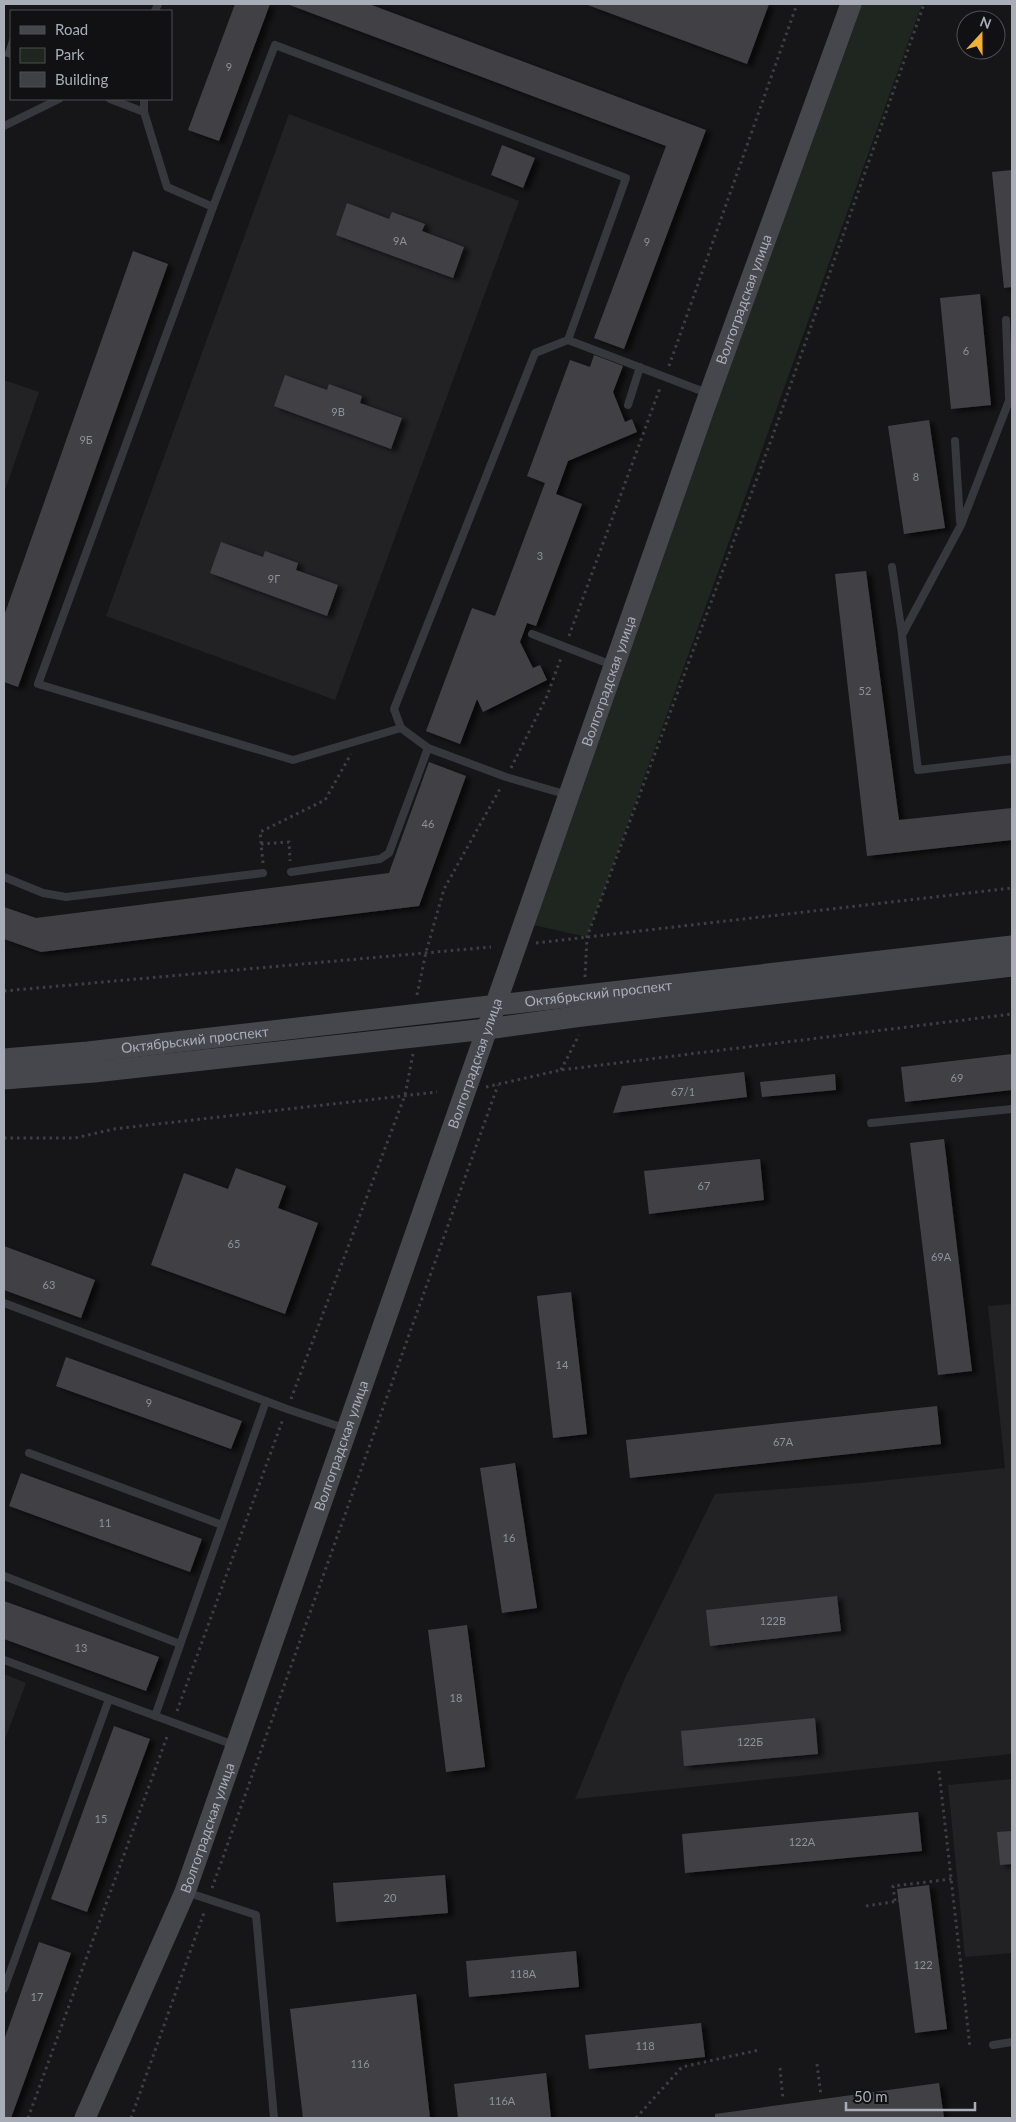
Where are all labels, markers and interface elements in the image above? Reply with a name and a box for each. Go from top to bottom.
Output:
legend [10,10,172,100]
north arrow [956,10,1006,60]
text: N [978,13,994,32]
text: Road [55,20,88,38]
text: Park [55,45,85,63]
house number: 9 [226,60,232,73]
text: Building [55,70,108,88]
street label: Волгоградская улица [712,232,775,367]
house number: 9А [393,234,407,247]
house number: 9 [644,235,650,248]
house number: 6 [963,344,969,357]
house number: 9В [331,405,345,418]
house number: 9Б [79,433,93,446]
house number: 8 [913,470,919,483]
house number: 3 [537,549,543,562]
house number: 9Г [268,572,280,585]
street label: Волгоградская улица [578,613,639,749]
house number: 52 [859,684,871,697]
house number: 46 [422,817,434,830]
street label: Октябрьский проспект [524,976,673,1010]
street label: Волгоградская улица [444,996,505,1131]
street label: Октябрьский проспект [120,1022,270,1056]
house number: 69 [951,1071,963,1084]
house number: 67/1 [671,1085,695,1098]
house number: 67 [698,1179,710,1192]
house number: 65 [228,1237,240,1250]
house number: 69А [931,1250,952,1263]
house number: 63 [43,1278,55,1291]
house number: 14 [556,1358,569,1371]
street label: Волгоградская улица [310,1378,371,1513]
house number: 9 [146,1396,152,1409]
house number: 67А [773,1435,794,1448]
house number: 11 [99,1516,111,1529]
house number: 16 [503,1531,515,1544]
house number: 122В [760,1614,786,1627]
house number: 13 [75,1641,87,1654]
house number: 18 [450,1691,462,1704]
house number: 122Б [737,1735,763,1748]
street label: Волгоградская улица [176,1760,238,1895]
house number: 15 [95,1812,107,1825]
house number: 122А [789,1835,816,1848]
house number: 20 [384,1891,397,1904]
house number: 122 [913,1958,933,1971]
house number: 118А [510,1967,537,1980]
house number: 17 [31,1990,43,2003]
house number: 118 [635,2039,655,2052]
house number: 116 [350,2057,370,2070]
scale bar [846,2080,975,2112]
text: 50 m [854,2087,888,2105]
house number: 116А [489,2094,516,2107]

